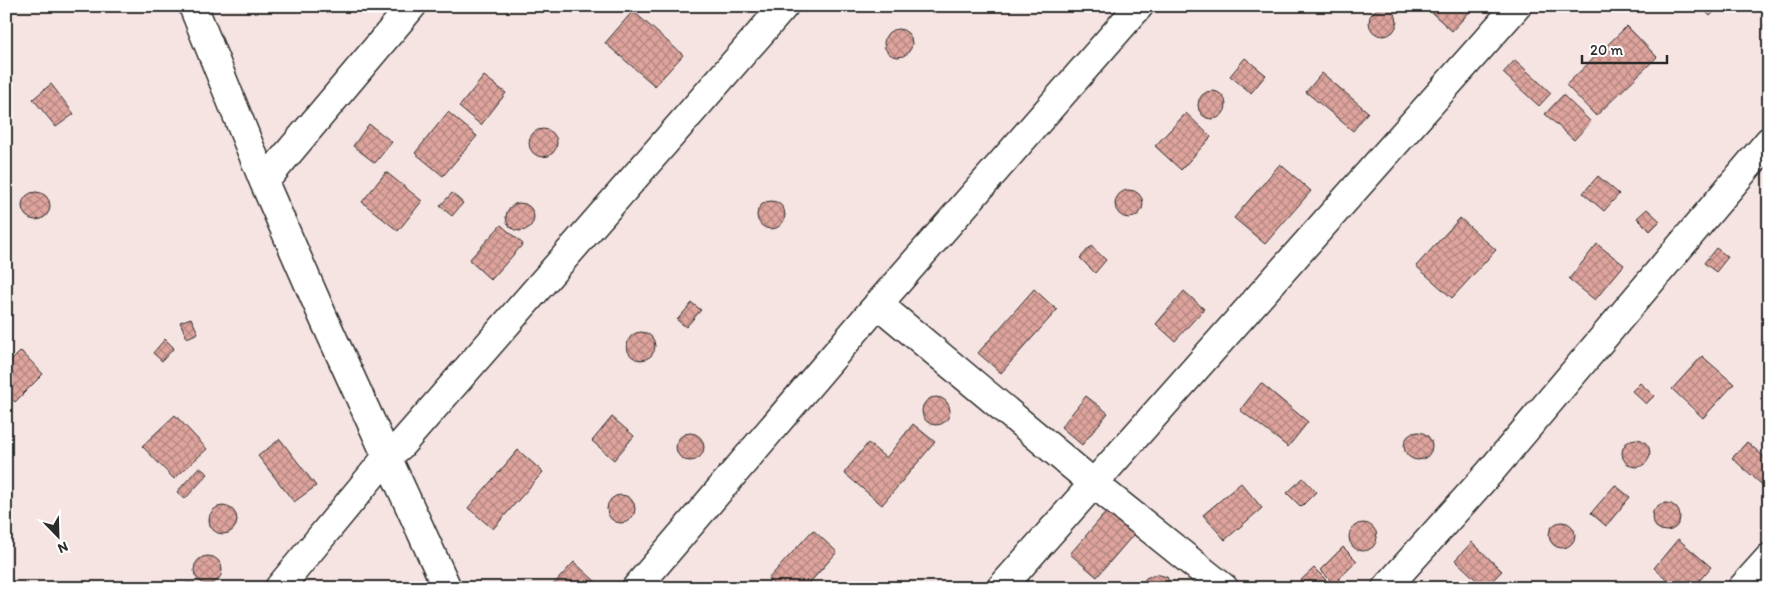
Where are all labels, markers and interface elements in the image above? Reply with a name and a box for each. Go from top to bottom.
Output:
scale bar [1582,32,1668,64]
text: 20 m [1590,41,1624,59]
north arrow [32,512,82,562]
text: N [55,538,71,557]

